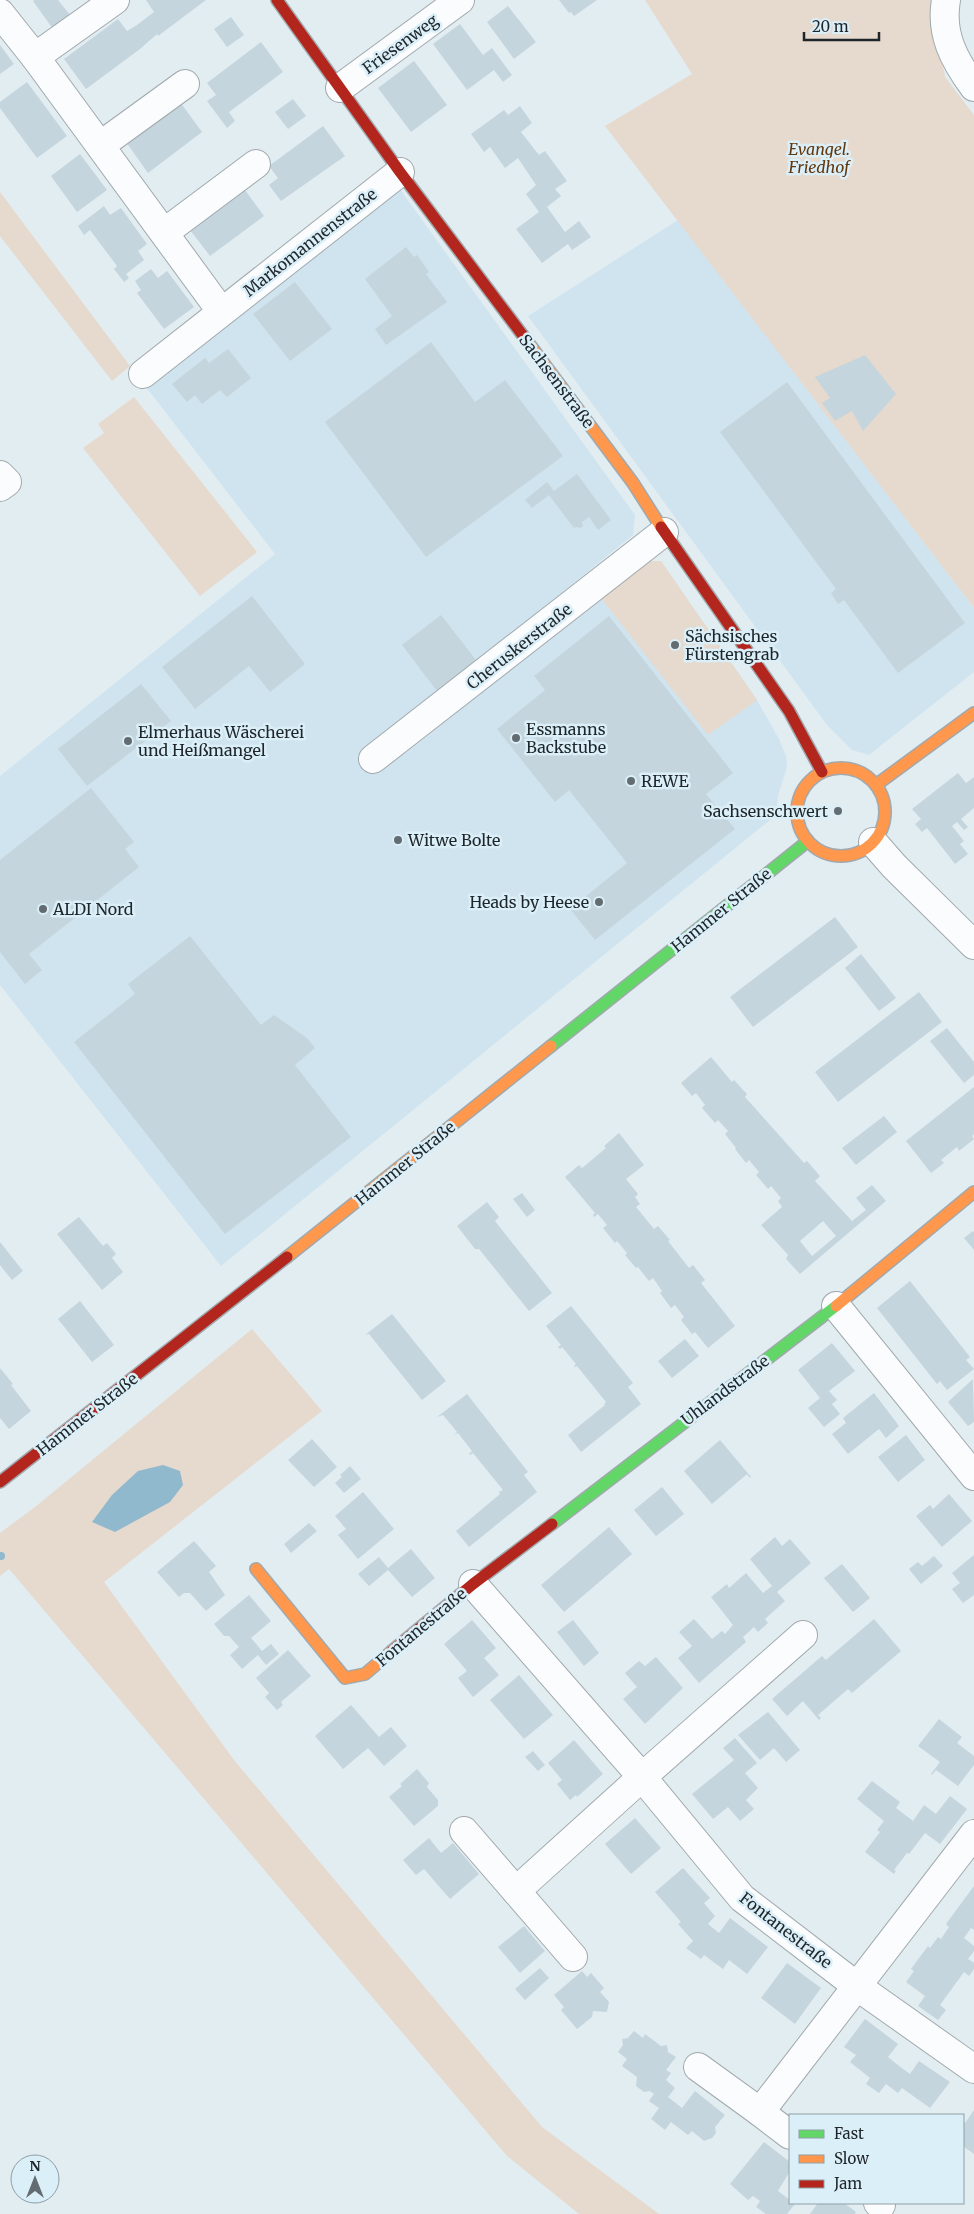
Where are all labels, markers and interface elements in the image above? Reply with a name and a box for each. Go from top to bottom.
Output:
street label: Friesenweg [358,10,442,78]
scale bar [804,10,879,42]
text: 20 m [812,17,849,36]
park label: Evangel. Friedhof [787,139,851,177]
street label: Markomannenstraße [239,184,381,300]
street label: Sachsenstraße [515,330,599,432]
street label: Cheruskerstraße [462,599,576,693]
place label: Sächsisches Fürstengrab [685,626,779,664]
marker: Sächsisches Fürstengrab [669,639,681,651]
place label: Essmanns Backstube [526,719,606,757]
place label: Elmerhaus Wäscherei und Heißmangel [138,722,304,760]
marker: Essmanns Backstube [510,732,522,744]
marker: Elmerhaus Wäscherei und Heißmangel [122,735,134,747]
place label: REWE [641,771,690,791]
marker: REWE [625,775,637,787]
place label: Sachsenschwert [703,801,829,821]
marker: Sachsenschwert [832,805,844,817]
place label: Witwe Bolte [407,830,500,850]
marker: Witwe Bolte [392,834,404,846]
street label: Hammer Straße [667,864,775,956]
place label: Heads by Heese [469,892,589,912]
marker: Heads by Heese [593,896,605,908]
place label: ALDI Nord [52,899,134,919]
marker: ALDI Nord [37,903,49,915]
street label: Hammer Straße [351,1117,459,1209]
street label: Uhlandstraße [677,1350,773,1430]
street label: Hammer Straße [33,1368,141,1460]
street label: Fontanestraße [372,1583,470,1671]
street label: Fontanestraße [736,1888,836,1972]
legend [789,2114,964,2204]
text: Fast [834,2124,864,2143]
text: Slow [834,2149,869,2168]
north arrow [10,2154,60,2204]
text: N [29,2157,41,2175]
text: Jam [833,2174,862,2193]

